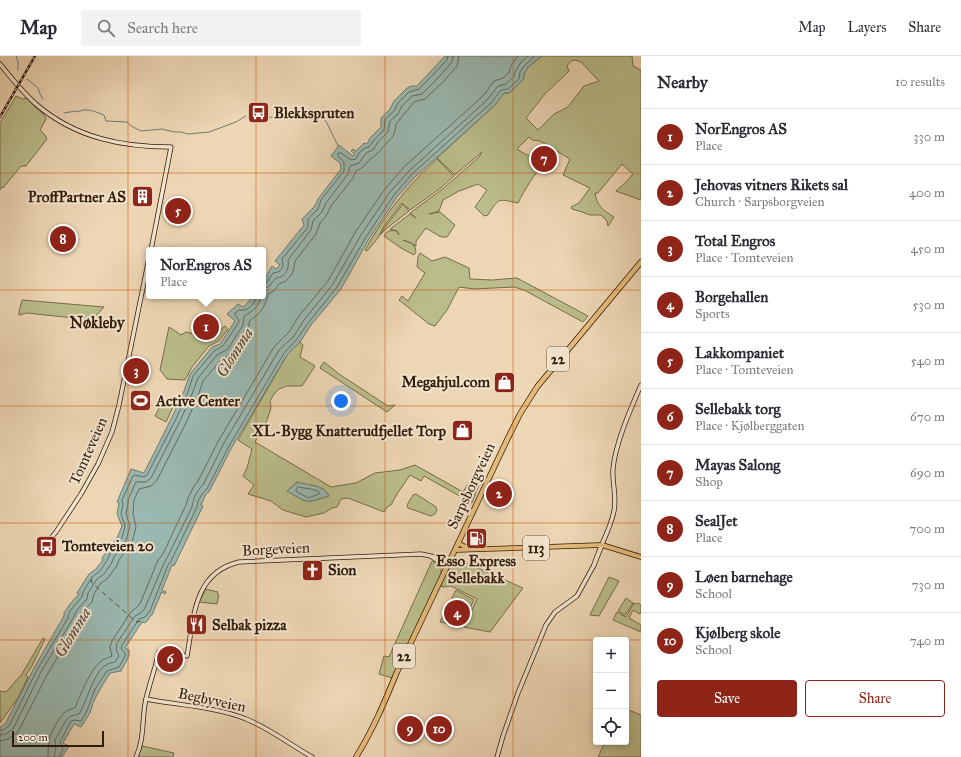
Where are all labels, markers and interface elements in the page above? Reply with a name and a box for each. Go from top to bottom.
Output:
search box [81,10,361,46]
text: Map [20,16,57,39]
icon: search [95,17,117,39]
text: Search here [127,19,198,37]
text: Map [798,19,826,36]
text: Layers [848,19,886,36]
text: Share [908,19,941,36]
text: Nearby [657,72,708,93]
text: 10 results [895,74,945,90]
bus stop icon: Blekkspruten [246,100,272,126]
place label: Blekkspruten [274,104,355,123]
text: NorEngros AS [695,120,787,138]
text: 1 [667,129,673,145]
text: 330 m [913,129,945,145]
text: Place [695,138,722,154]
pin: 7 [531,144,557,174]
text: Jehovas vitners Rikets sal [695,176,848,194]
building icon: ProffPartner AS [129,184,155,210]
text: 2 [667,185,673,201]
text: 400 m [909,185,945,201]
place label: ProffPartner AS [28,188,126,206]
text: Church · Sarpsborgveien [695,194,825,210]
pin: 5 [165,196,191,226]
pin: 8 [50,224,76,254]
text: Total Engros [695,232,775,250]
text: 3 [667,241,673,257]
text: 450 m [910,241,945,257]
popup [146,247,266,299]
text: Place · Tomteveien [695,250,793,266]
text: NorEngros AS [160,256,252,274]
text: Place [160,274,187,290]
text: Borgehallen [695,288,768,306]
text: 4 [666,297,674,313]
text: 530 m [912,297,945,313]
text: Sports [695,306,730,322]
pin: 1 [193,312,219,342]
district label: Nøkleby [70,313,126,333]
water label: Glomma [212,324,257,381]
text: Lakkompaniet [695,344,784,362]
road number: 22 [547,347,569,371]
text: 5 [667,353,673,369]
text: 540 m [911,353,945,369]
pin: 3 [123,356,149,386]
text: Place · Tomteveien [695,362,793,378]
shop icon: Megahjul.com [492,369,518,395]
place label: Megahjul.com [401,373,490,392]
sports icon: Active Center [128,388,154,414]
your location [331,391,351,411]
place label: Active Center [155,392,240,410]
text: Sellebakk torg [695,400,781,418]
text: 6 [667,409,673,425]
text: 670 m [910,409,945,425]
street label: Tomteveien [65,414,111,488]
shop icon: XL-Bygg Knatterudfjellet Torp [449,418,475,444]
text: Place · Kjølberggaten [695,418,805,434]
place label: XL-Bygg Knatterudfjellet Torp [251,422,446,441]
street label: Sarpsborgveien [443,440,499,532]
text: Mayas Salong [695,456,780,474]
text: 7 [667,465,673,481]
text: 690 m [910,465,945,481]
text: Shop [695,474,723,490]
pin: 2 [486,479,512,509]
text: SealJet [695,512,737,530]
text: 8 [667,521,673,537]
text: 700 m [909,521,945,537]
fuel station icon: Esso Express Sellebakk [463,525,489,551]
text: Place [695,530,722,546]
bus stop icon: Tomteveien 20 [33,533,59,559]
road number: 113 [523,536,549,560]
place label: Tomteveien 20 [61,537,154,555]
street label: Borgeveien [242,538,310,560]
place label: Esso Express Sellebakk [436,552,517,587]
church icon: Sion [300,557,326,583]
place label: Sion [328,561,357,579]
text: Løen barnehage [695,568,793,586]
text: 9 [667,577,673,593]
text: 730 m [912,577,945,593]
text: School [695,586,732,602]
pin: 4 [444,598,470,628]
water label: Glomma [50,604,95,661]
restaurant icon: Selbak pizza [183,612,209,638]
place label: Selbak pizza [212,616,287,635]
text: Kjølberg skole [695,624,780,642]
text: 10 [664,633,676,649]
text: 740 m [910,633,945,649]
map controls [593,637,629,745]
button: + [593,637,629,673]
text: School [695,642,732,658]
pin: 6 [157,644,183,674]
road number: 22 [393,644,415,668]
button: − [593,673,629,709]
button: Save [657,680,797,717]
button: Share [805,680,945,717]
street label: Begbyveien [176,684,248,716]
button: locate [593,709,629,745]
pin: 9 [397,714,423,744]
pin: 10 [426,714,452,744]
scale bar [12,729,104,748]
text: 200 m [18,731,48,744]

